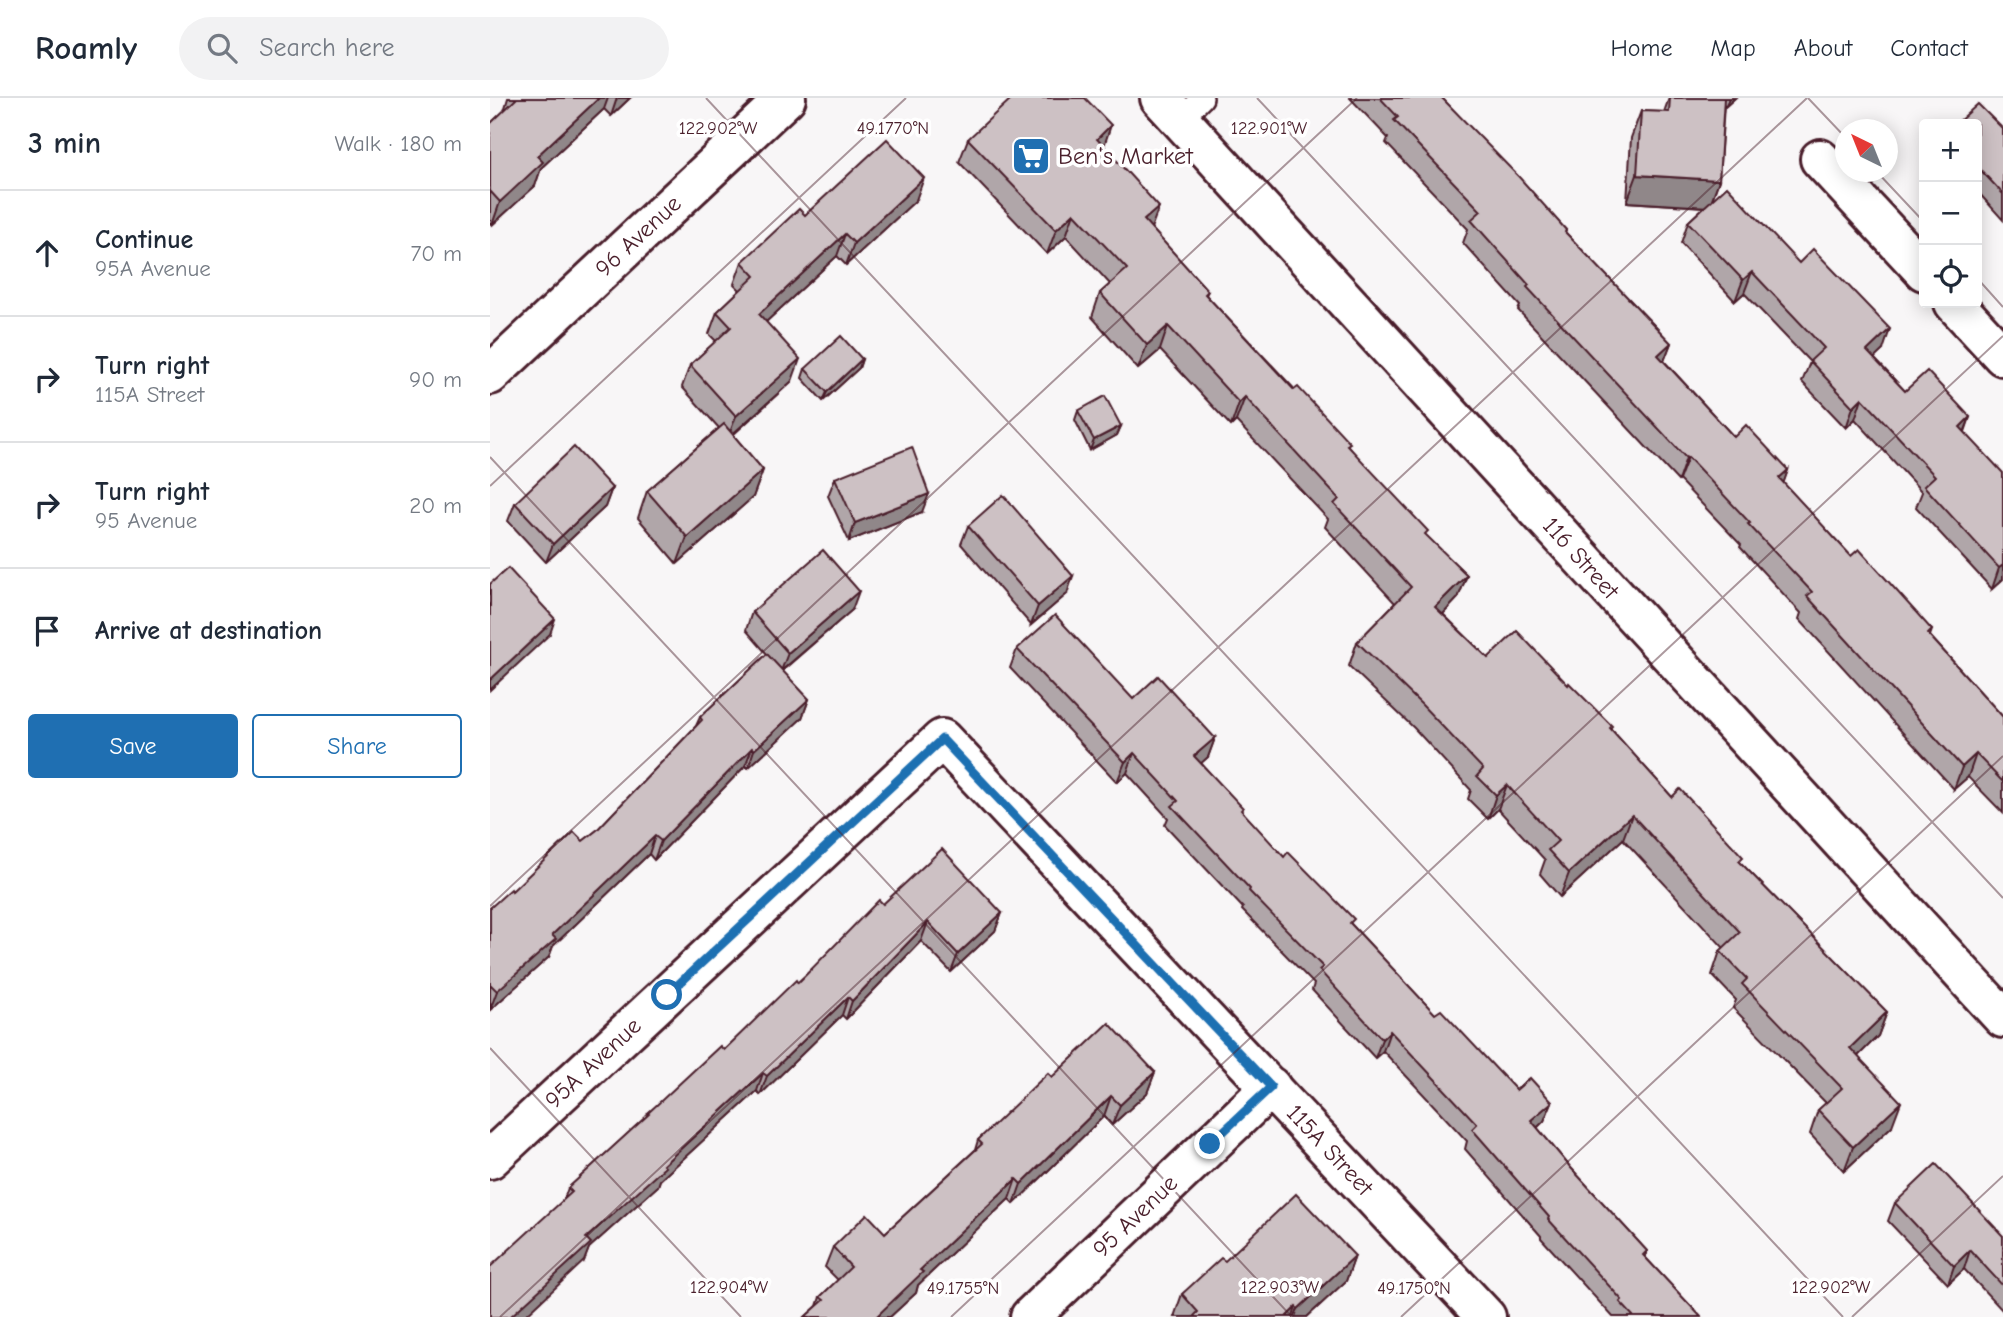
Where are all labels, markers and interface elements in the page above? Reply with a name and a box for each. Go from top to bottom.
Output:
search box [179,17,669,80]
text: Roamly [35,29,137,67]
icon: search [203,29,241,67]
text: Search here [259,33,395,63]
text: Home [1611,34,1672,62]
text: Map [1710,34,1756,62]
text: About [1794,34,1852,62]
text: Contact [1890,34,1968,62]
text: 122.902°W [679,118,758,139]
text: 49.1770°N [857,118,929,139]
text: 122.901°W [1231,118,1308,139]
north arrow [1835,119,1898,182]
map controls [1919,119,1982,308]
button: + [1919,119,1982,182]
text: 3 min [28,126,101,161]
text: Walk · 180 m [335,130,462,157]
supermarket icon: Ben's Market [1010,135,1052,177]
place label: Ben's Market [1058,142,1194,170]
button: − [1919,182,1982,245]
street label: 96 Avenue [589,189,687,283]
text: Continue [95,225,193,255]
icon: ahead [28,234,66,272]
text: 70 m [410,240,462,267]
button: locate [1919,245,1982,308]
text: 95A Avenue [95,255,211,282]
text: Turn right [95,351,209,381]
icon: right [28,360,66,398]
text: 90 m [409,366,462,393]
text: 115A Street [95,381,204,408]
text: Turn right [95,477,209,507]
icon: right [28,486,66,524]
text: 20 m [409,492,462,519]
text: 95 Avenue [95,507,197,534]
street label: 116 Street [1537,511,1626,605]
icon: arrive [28,612,66,650]
text: Arrive at destination [95,616,322,646]
button: Save [28,714,238,778]
button: Share [252,714,462,778]
route start [651,979,682,1010]
street label: 95A Avenue [539,1012,647,1114]
street label: 115A Street [1281,1099,1380,1202]
route end [1194,1128,1225,1159]
street label: 95 Avenue [1087,1169,1183,1263]
text: 122.904°W [690,1277,768,1298]
text: 122.903°W [1241,1277,1320,1298]
text: 122.902°W [1792,1277,1871,1298]
text: 49.1755°N [927,1278,999,1299]
text: 49.1750°N [1377,1278,1451,1299]

